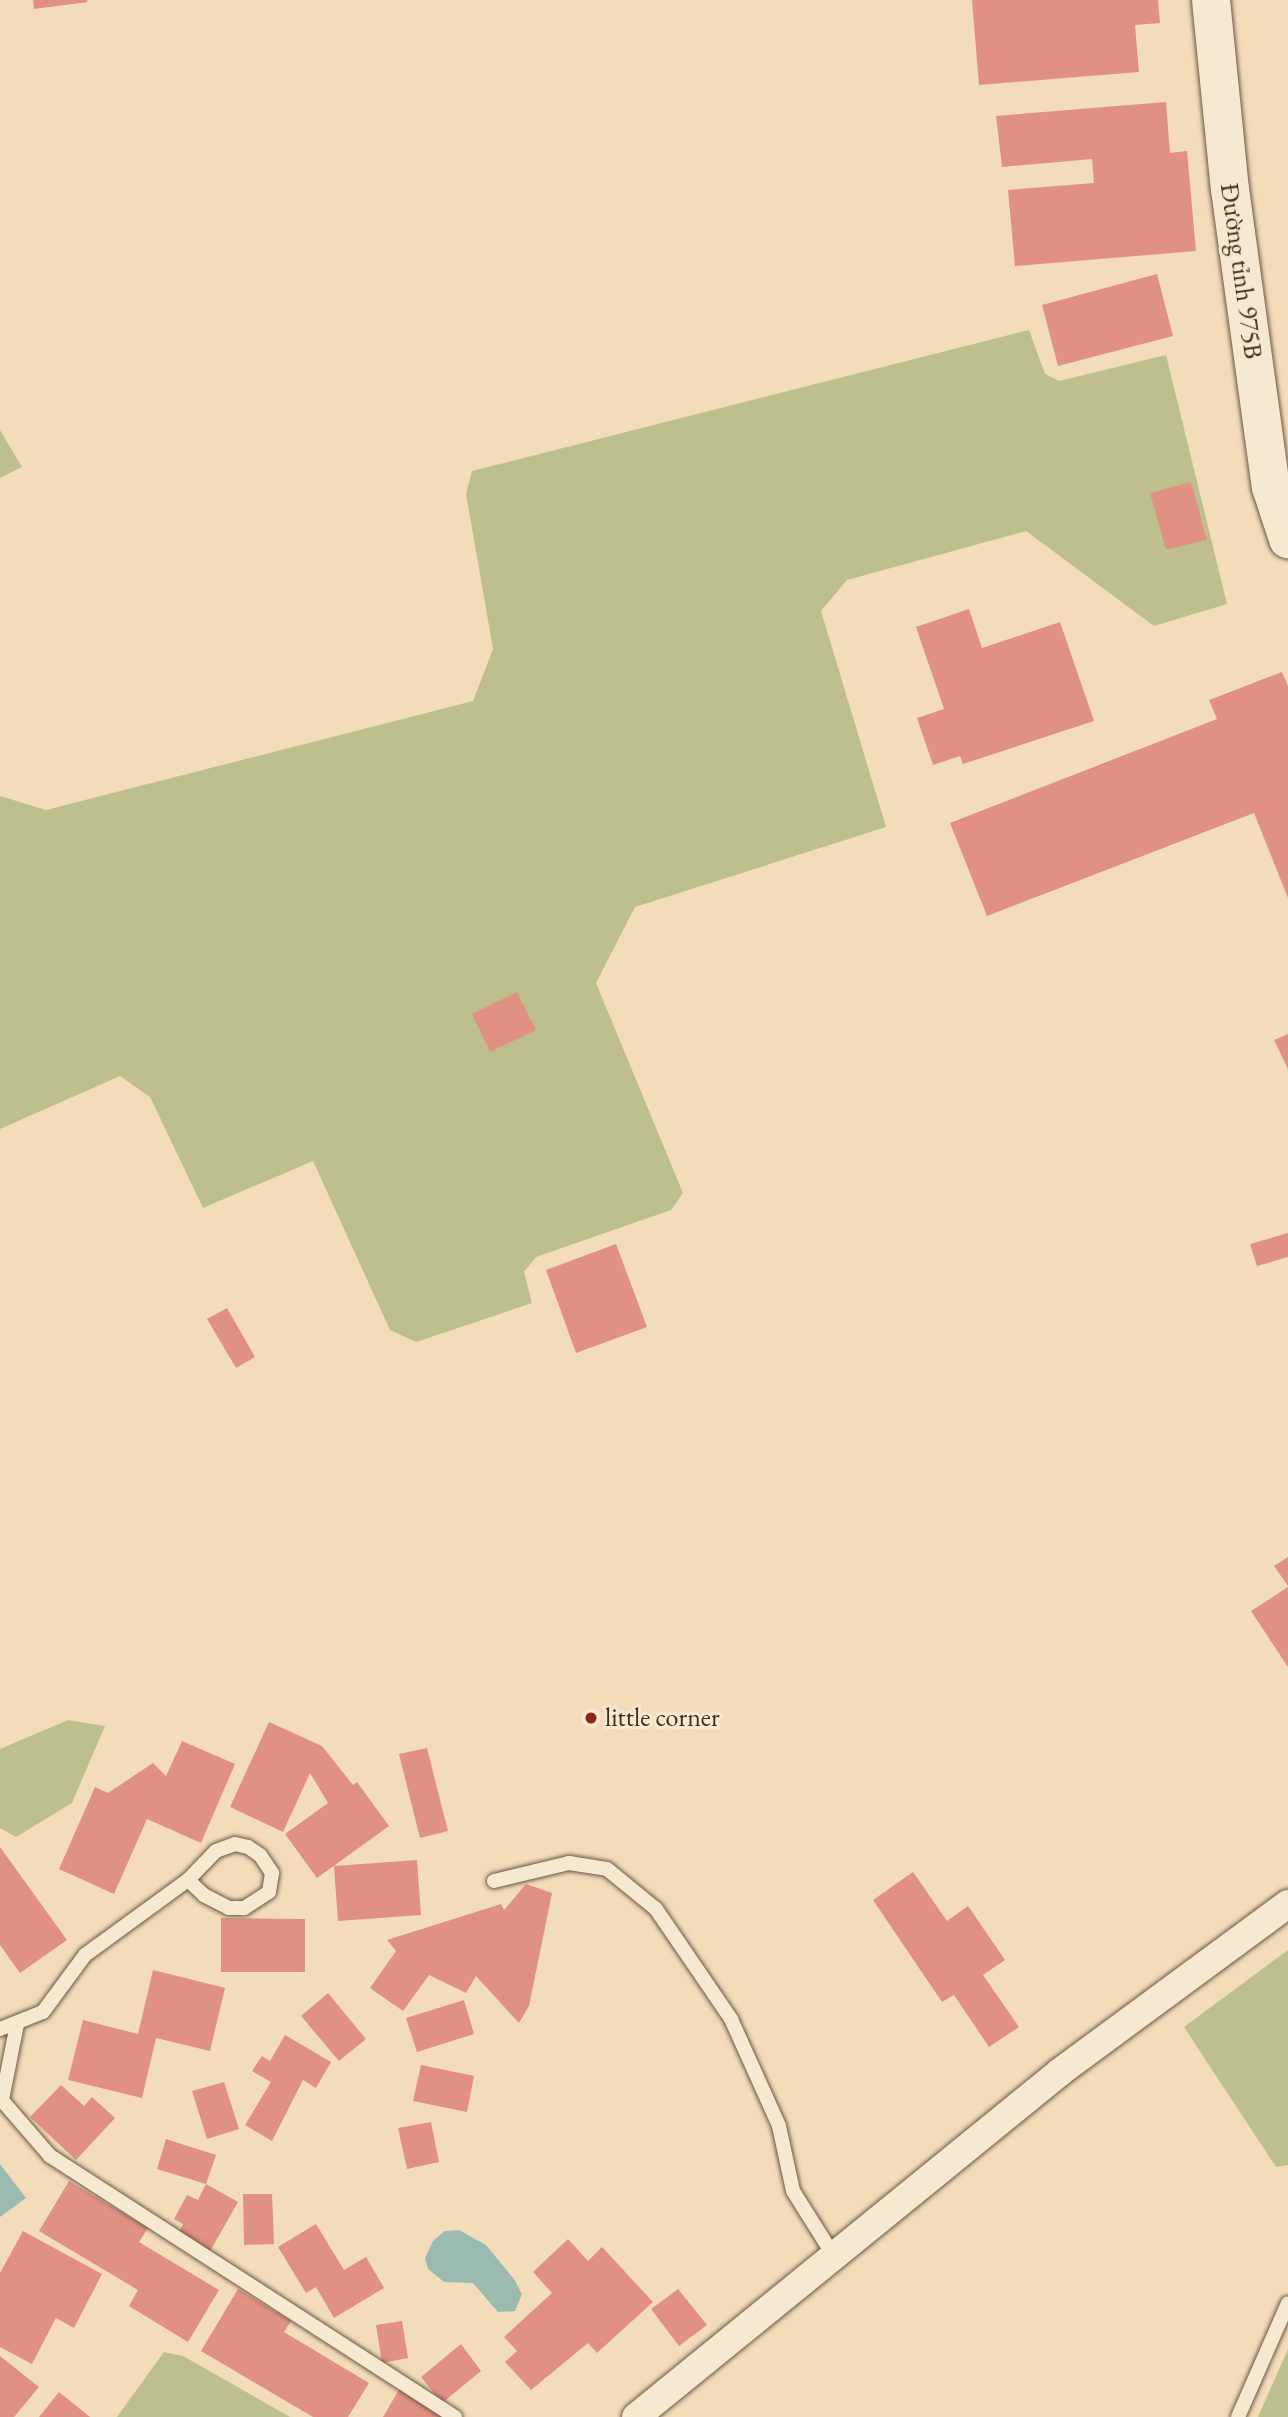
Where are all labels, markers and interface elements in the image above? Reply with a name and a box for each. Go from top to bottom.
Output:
street label: Đường tỉnh 975B [1213,181,1269,361]
place label: little corner [605,1702,720,1734]
marker: little corner [583,1710,599,1726]

